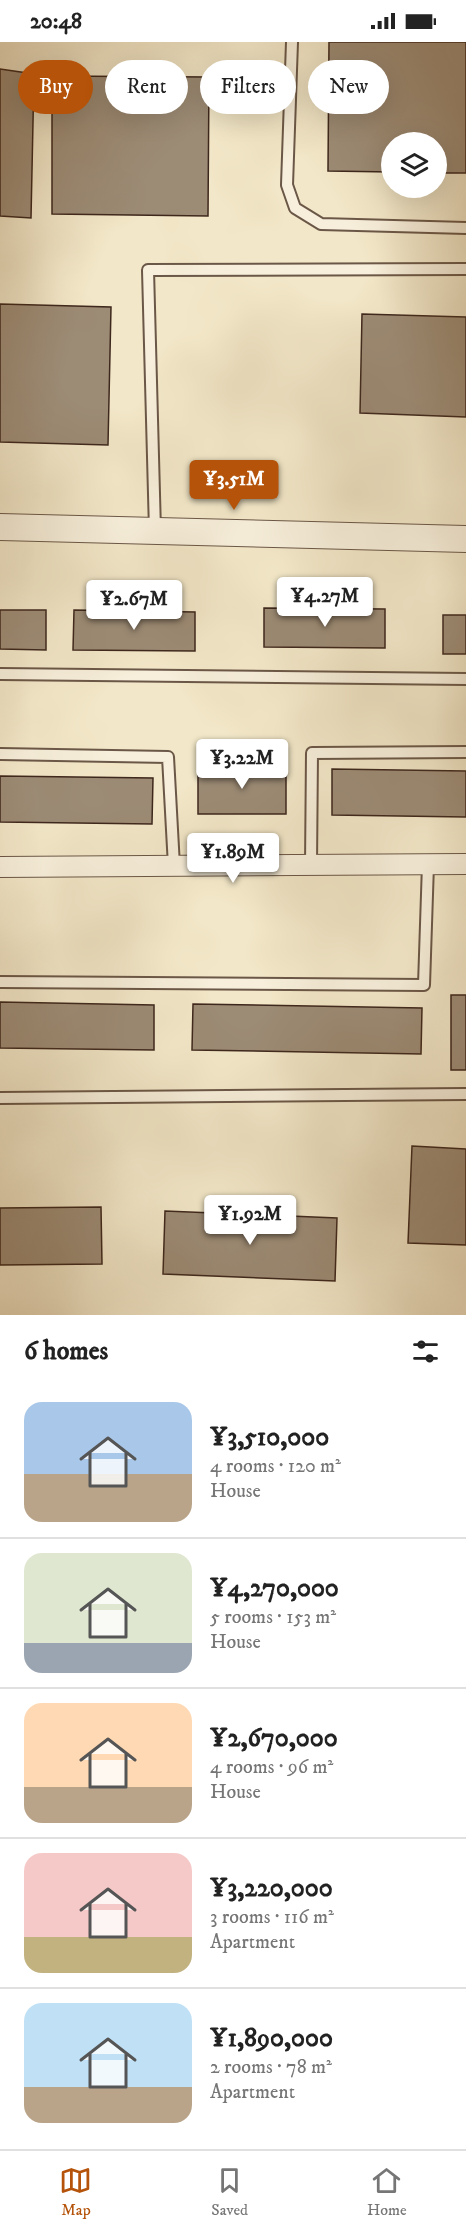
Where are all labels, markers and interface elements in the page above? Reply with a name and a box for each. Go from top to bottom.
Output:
text: 20:48 [30,8,82,35]
chip: Buy [18,60,93,114]
chip: Rent [105,60,188,114]
chip: Filters [200,60,296,114]
chip: New [308,60,389,114]
map controls [381,132,447,198]
button: layers [381,132,447,198]
pin: ¥3.51M [185,460,283,511]
text: ¥3.51M [204,467,264,492]
pin: ¥4.27M [276,577,374,628]
pin: ¥2.67M [85,580,183,631]
text: ¥4.27M [291,584,359,609]
text: ¥2.67M [100,587,168,612]
pin: ¥3.22M [193,739,291,790]
text: ¥3.22M [210,746,274,771]
pin: ¥1.89M [184,833,282,884]
text: ¥1.89M [201,840,265,865]
pin: ¥1.92M [201,1195,299,1246]
text: ¥1.92M [218,1202,282,1227]
text: 6 homes [24,1335,108,1368]
icon: filters [409,1335,442,1368]
text: ¥3,510,000 [210,1421,329,1454]
icon: home [72,1426,144,1498]
text: 4 rooms · 120 m² [210,1454,341,1479]
text: House [210,1479,261,1504]
text: ¥4,270,000 [210,1572,339,1605]
icon: home [72,1577,144,1649]
text: 5 rooms · 153 m² [210,1605,336,1630]
text: House [210,1630,261,1655]
text: ¥2,670,000 [210,1722,338,1755]
icon: home [72,1727,144,1799]
text: 4 rooms · 96 m² [210,1755,333,1780]
text: House [210,1780,261,1805]
text: ¥3,220,000 [210,1872,333,1905]
icon: home [72,1877,144,1949]
text: 3 rooms · 116 m² [210,1905,334,1930]
text: Apartment [210,1930,295,1955]
text: ¥1,890,000 [210,2022,333,2055]
icon: home [72,2027,144,2099]
text: 2 rooms · 78 m² [210,2055,332,2080]
text: Apartment [210,2080,295,2105]
tab: Map [59,2164,92,2220]
tab: Saved [211,2164,248,2220]
tab: Home [367,2164,407,2220]

